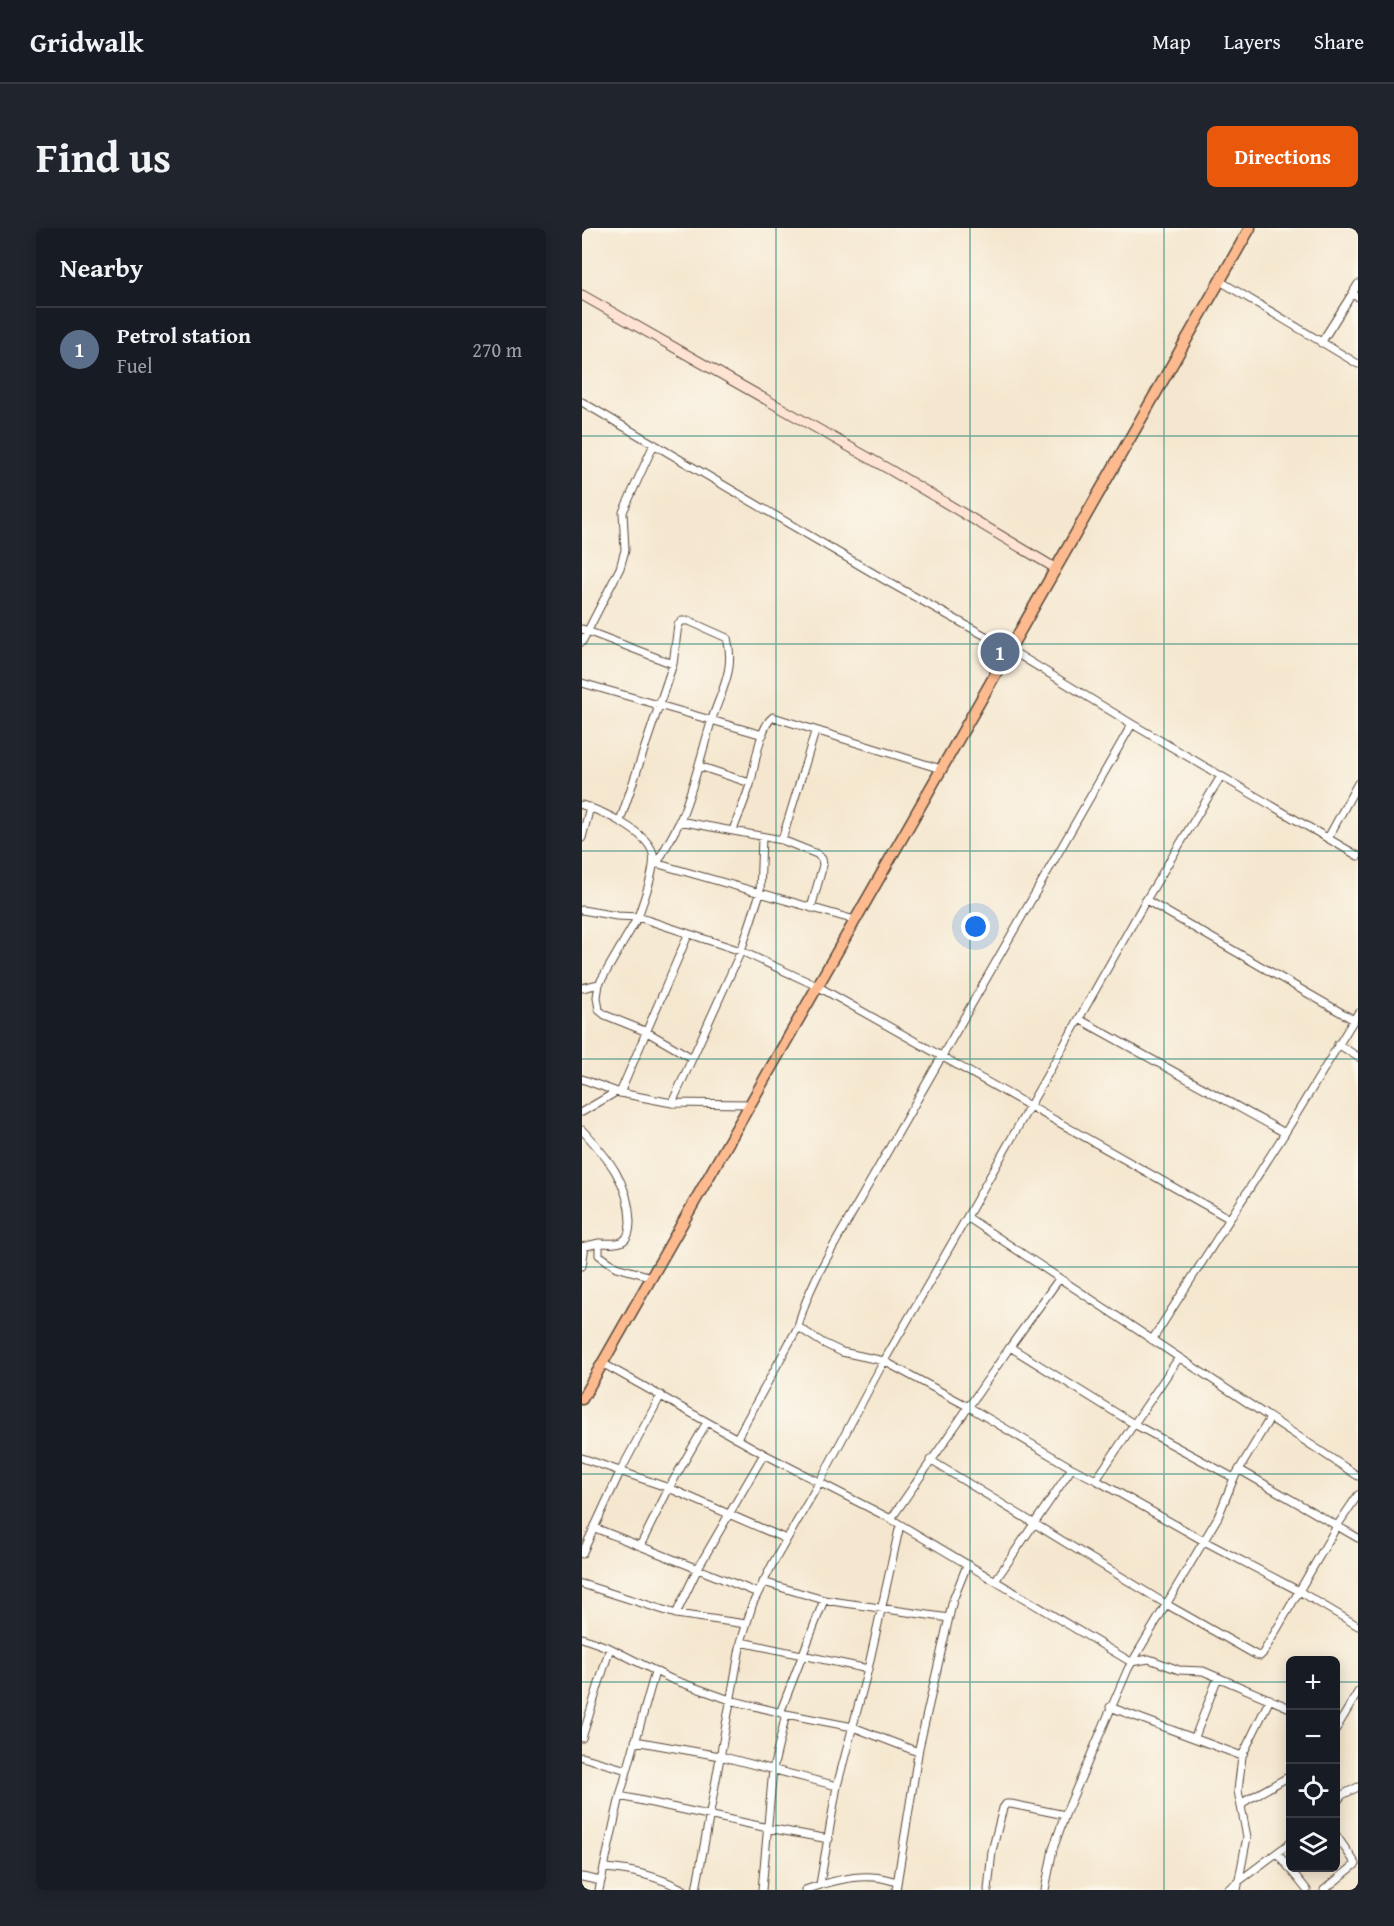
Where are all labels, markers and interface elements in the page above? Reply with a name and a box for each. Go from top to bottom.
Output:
text: Gridwalk [30,21,143,62]
text: Map [1152,26,1191,57]
text: Layers [1224,26,1281,57]
text: Share [1314,26,1364,57]
text: Find us [36,126,171,187]
button: Directions [1207,126,1358,187]
text: Nearby [60,248,143,287]
text: Petrol station [117,319,251,351]
text: 1 [74,335,85,364]
text: 270 m [472,335,522,364]
text: Fuel [117,351,153,380]
pin: 1 [980,630,1020,674]
your location [961,912,990,941]
map controls [1286,1656,1340,1872]
button: + [1286,1656,1340,1710]
button: − [1286,1710,1340,1764]
button: locate [1286,1764,1340,1818]
button: layers [1286,1818,1340,1872]

